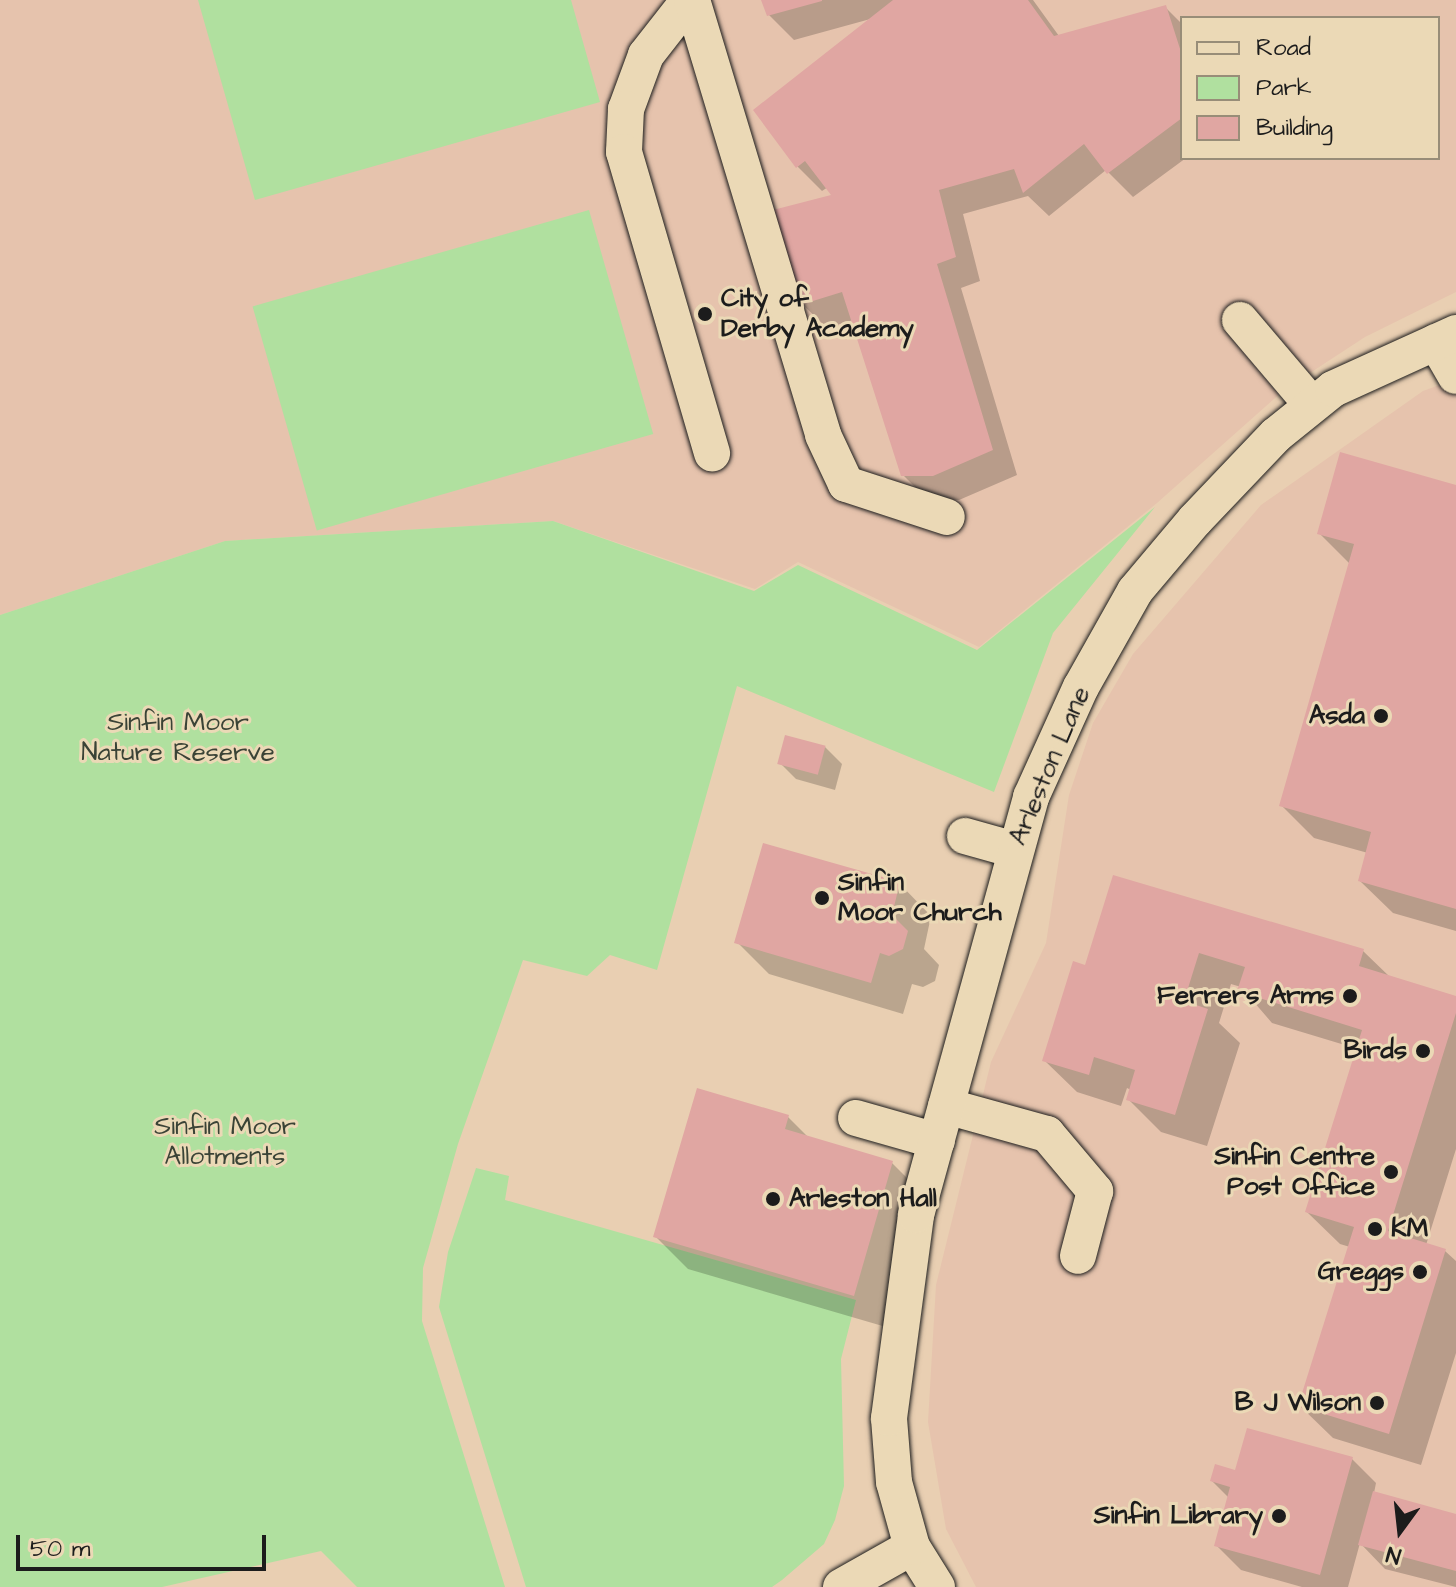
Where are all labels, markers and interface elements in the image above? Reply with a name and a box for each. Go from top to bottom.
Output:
legend [1180,16,1440,160]
text: Road [1256,31,1311,65]
text: Park [1256,71,1312,105]
text: Building [1256,111,1333,145]
place label: City of Derby Academy [721,283,914,344]
marker: City of Derby Academy [696,305,714,323]
street label: Arleston Lane [1003,682,1097,850]
place label: Asda [1309,700,1365,732]
park label: Sinfin Moor Nature Reserve [81,707,275,768]
marker: Asda [1372,707,1390,725]
place label: Sinfin Moor Church [838,867,1002,928]
marker: Sinfin Moor Church [813,889,831,907]
place label: Ferrers Arms [1157,980,1334,1012]
marker: Ferrers Arms [1341,987,1359,1005]
place label: Birds [1344,1035,1407,1067]
marker: Birds [1414,1042,1432,1060]
park label: Sinfin Moor Allotments [154,1111,296,1172]
place label: Sinfin Centre Post Office [1214,1141,1375,1202]
marker: Sinfin Centre Post Office [1382,1163,1400,1181]
place label: Arleston Hall [789,1183,937,1215]
marker: Arleston Hall [764,1190,782,1208]
place label: KM [1391,1213,1428,1245]
marker: KM [1366,1220,1384,1238]
place label: Greggs [1318,1256,1404,1288]
marker: Greggs [1411,1263,1429,1281]
place label: B J Wilson [1235,1387,1361,1419]
marker: B J Wilson [1368,1394,1386,1412]
north arrow [1360,1491,1440,1571]
place label: Sinfin Library [1094,1500,1263,1532]
marker: Sinfin Library [1270,1507,1288,1525]
scale bar [20,1519,270,1569]
text: 50 m [30,1532,90,1566]
text: N [1383,1538,1404,1571]

